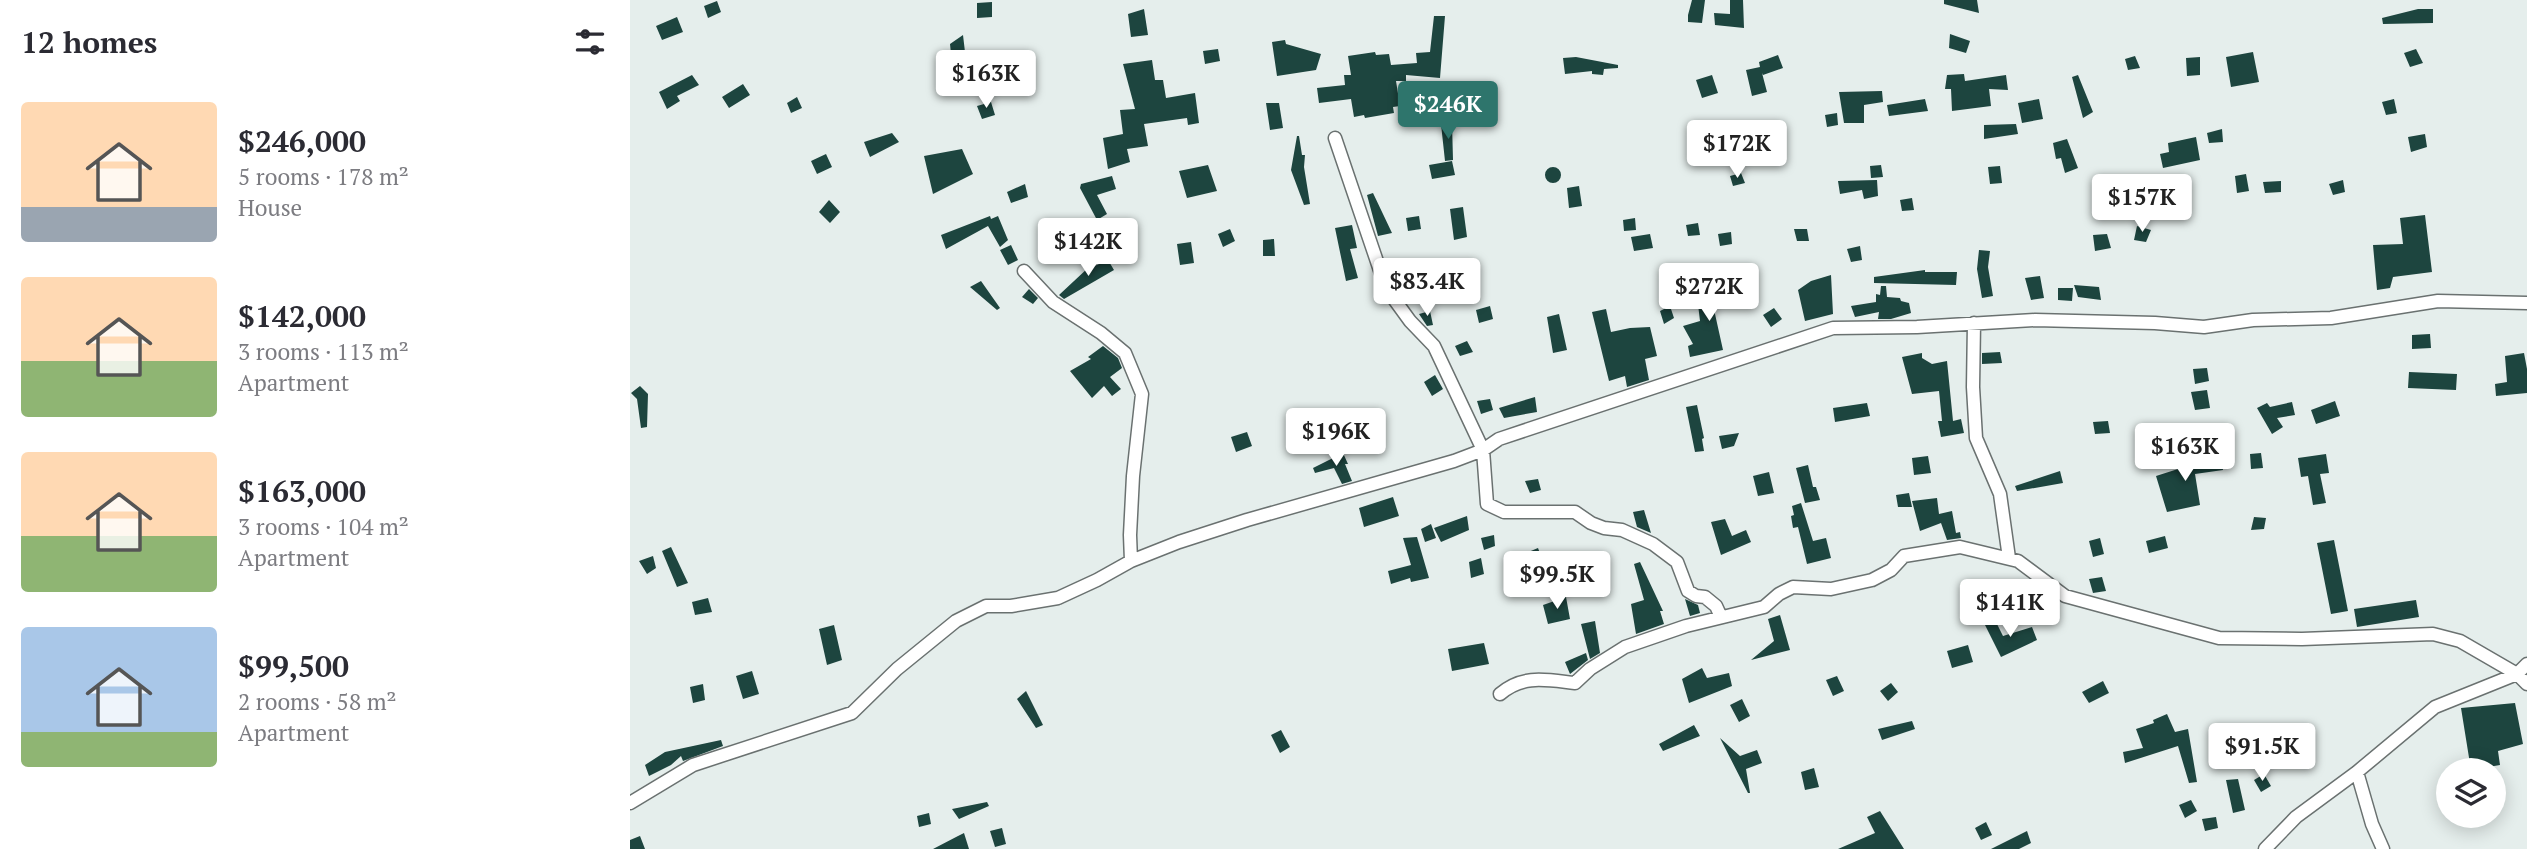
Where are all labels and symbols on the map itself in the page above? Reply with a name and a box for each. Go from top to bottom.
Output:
pin: $163K [937,50,1035,110]
pin: $246K [1399,82,1497,141]
pin: $172K [1688,120,1786,180]
pin: $157K [2093,174,2191,234]
pin: $142K [1039,218,1137,278]
pin: $83.4K [1370,258,1484,318]
pin: $272K [1660,264,1758,323]
pin: $196K [1287,408,1385,468]
pin: $163K [2136,424,2234,483]
pin: $99.5K [1500,552,1614,611]
pin: $141K [1961,580,2059,639]
pin: $91.5K [2205,724,2319,783]

